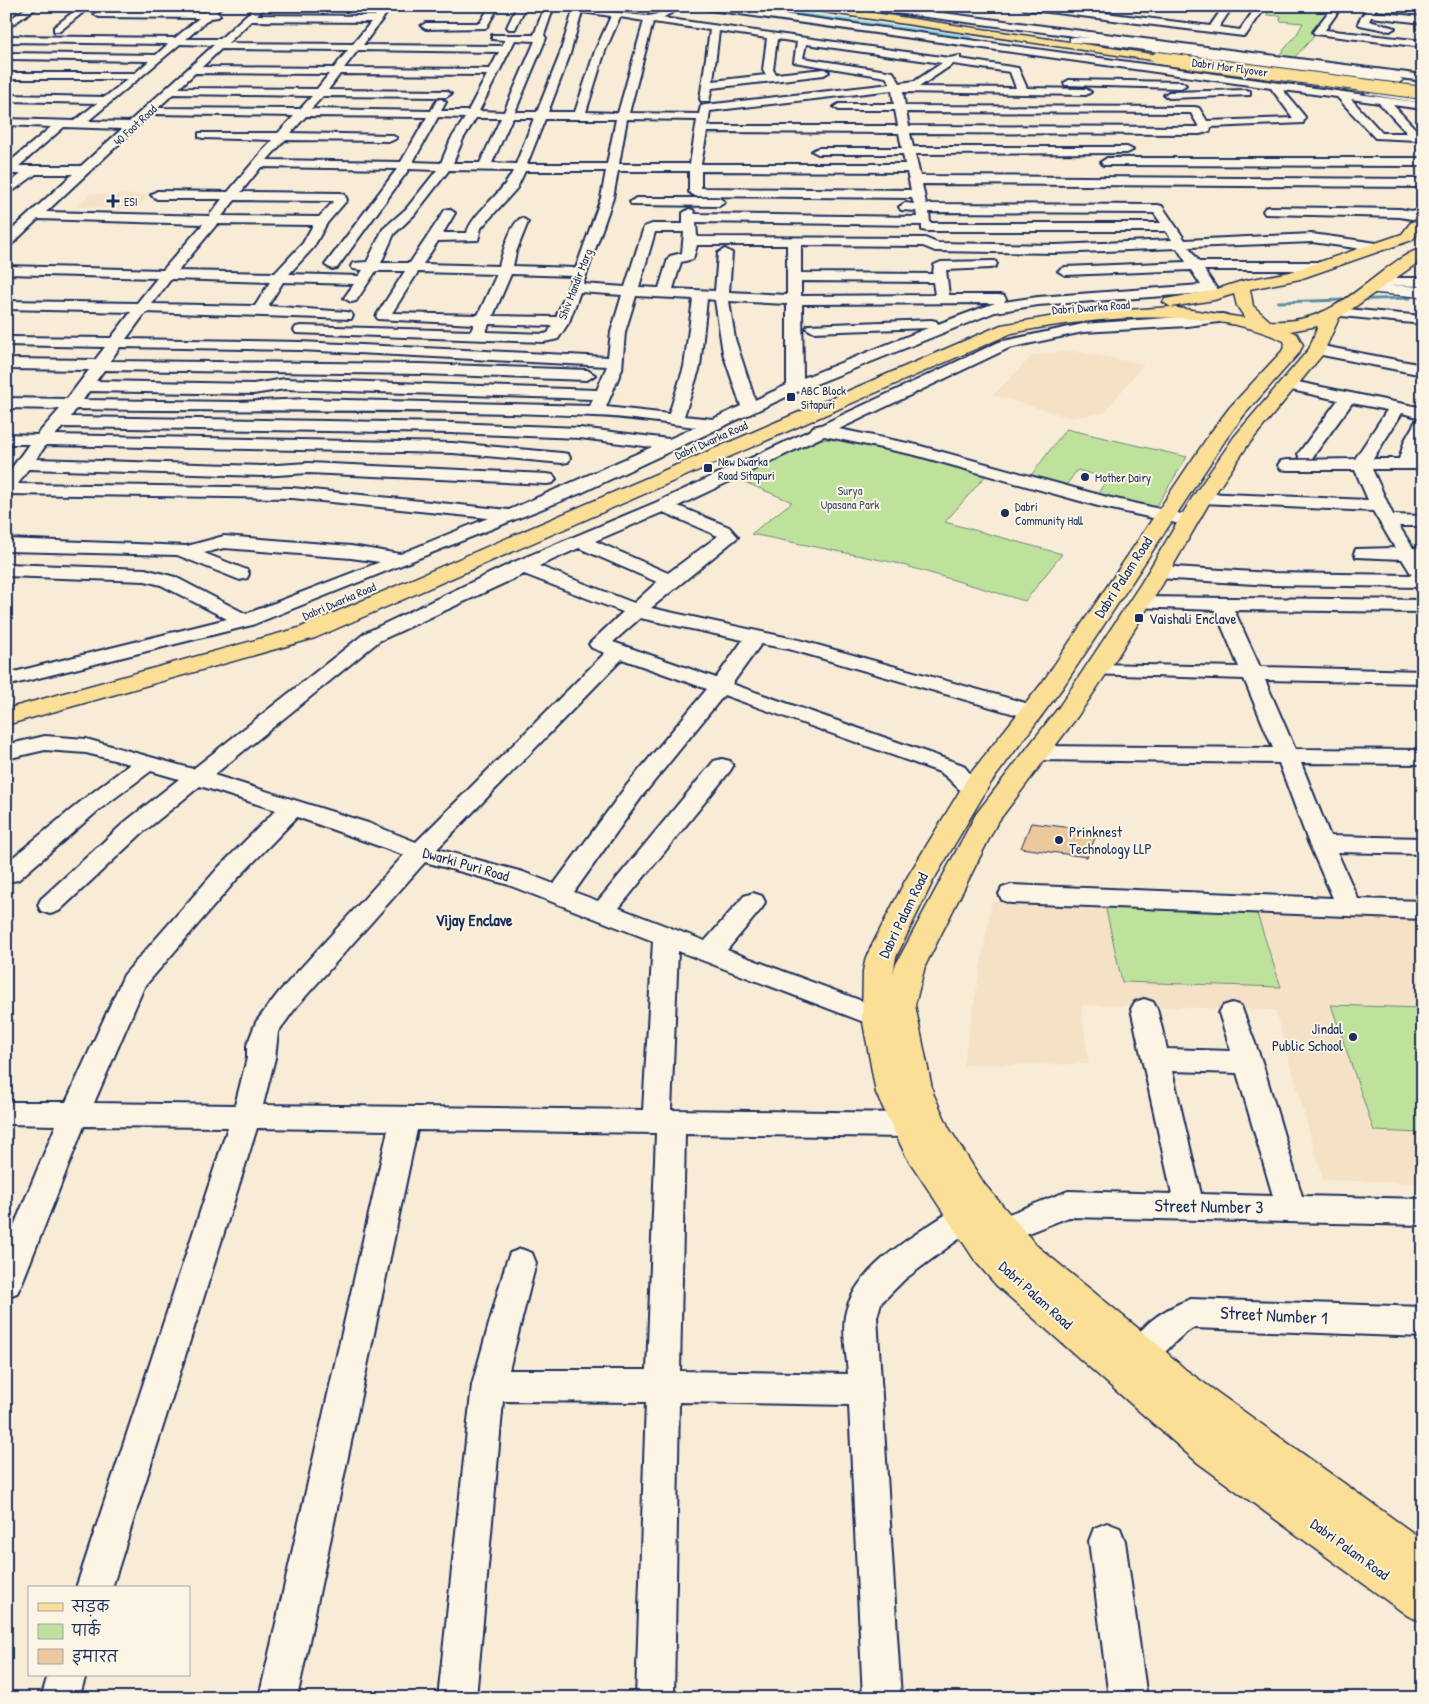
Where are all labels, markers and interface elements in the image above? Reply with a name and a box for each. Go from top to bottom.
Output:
street label: Dabri Mor Flyover [1191,53,1269,81]
street label: 40 Foot Road [110,100,161,149]
place label: ESI [124,193,138,210]
marker: ESI [106,194,120,208]
street label: Shiv Mandir Marg [554,246,596,322]
street label: Dabri Dwarka Road [1051,296,1131,318]
place label: ABC Block Sitapuri [801,382,846,413]
marker: ABC Block Sitapuri [785,391,797,403]
street label: Dabri Dwarka Road [672,416,750,464]
place label: New Dwarka Road Sitapuri [718,453,775,484]
marker: New Dwarka Road Sitapuri [702,462,714,474]
place label: Mother Dairy [1095,469,1151,486]
marker: Mother Dairy [1079,471,1091,483]
park label: Surya Upasana Park [821,482,879,513]
place label: Dabri Community Hall [1015,498,1084,529]
marker: Dabri Community Hall [999,507,1011,519]
street label: Dabri Palam Road [1089,532,1157,622]
street label: Dabri Dwarka Road [300,578,379,624]
place label: Vaishali Enclave [1149,608,1237,629]
marker: Vaishali Enclave [1133,612,1145,624]
place label: Prinknest Technology LLP [1069,821,1152,859]
marker: Prinknest Technology LLP [1053,834,1065,846]
street label: Dwarki Puri Road [420,842,512,886]
street label: Dabri Palam Road [873,868,933,961]
district label: Vijay Enclave [436,909,513,932]
place label: Jindal Public School [1272,1018,1343,1056]
marker: Jindal Public School [1347,1031,1359,1043]
street label: Street Number 3 [1154,1193,1264,1219]
street label: Dabri Palam Road [994,1256,1078,1334]
street label: Street Number 1 [1220,1300,1328,1330]
street label: Dabri Palam Road [1306,1513,1394,1585]
legend [28,1586,190,1676]
text: सड़क [71,1596,110,1617]
text: पार्क [71,1619,102,1641]
text: इमारत [72,1646,119,1667]

